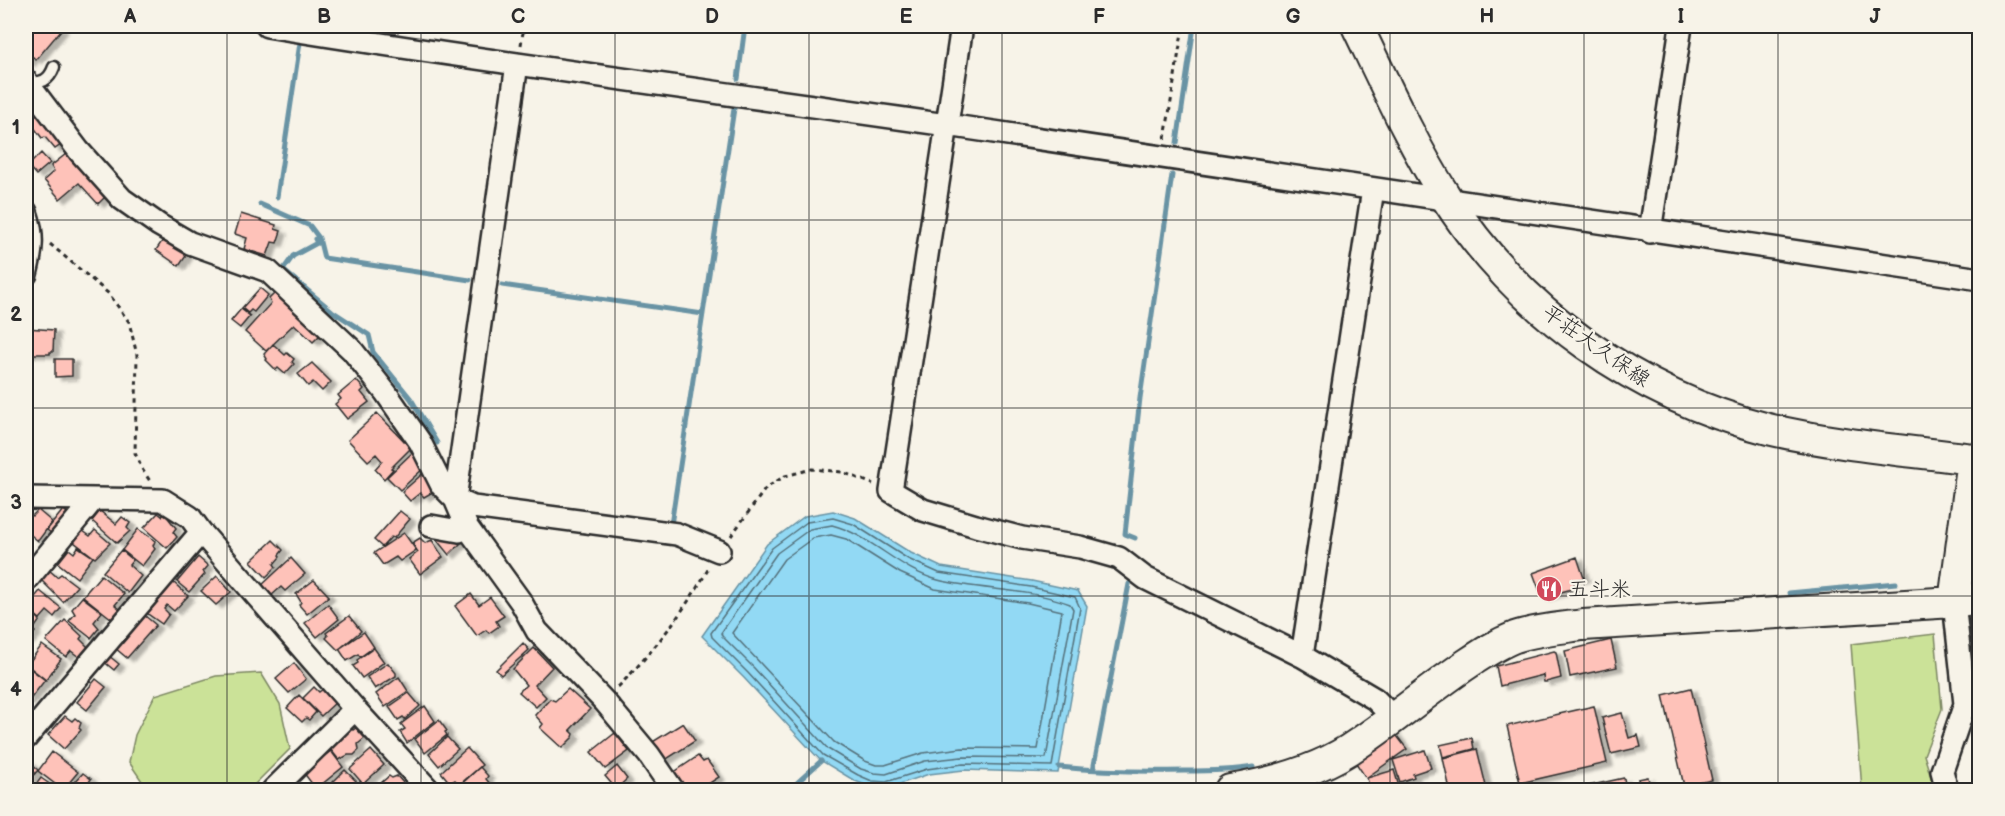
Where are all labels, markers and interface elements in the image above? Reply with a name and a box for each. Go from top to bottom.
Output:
text: A [123,5,137,29]
text: B [317,5,331,29]
text: C [511,5,525,29]
text: D [705,5,719,29]
text: E [900,5,913,29]
text: F [1093,5,1105,29]
text: G [1286,5,1301,29]
text: H [1480,5,1494,29]
text: I [1678,5,1684,29]
text: J [1870,5,1882,29]
text: 1 [12,116,20,140]
street label: 平荘大久保線 [1537,300,1655,392]
text: 2 [10,303,22,327]
text: 3 [10,491,22,515]
restaurant icon: 五斗米 [1534,574,1564,604]
place label: 五斗米 [1568,577,1631,602]
text: 4 [10,678,22,702]

